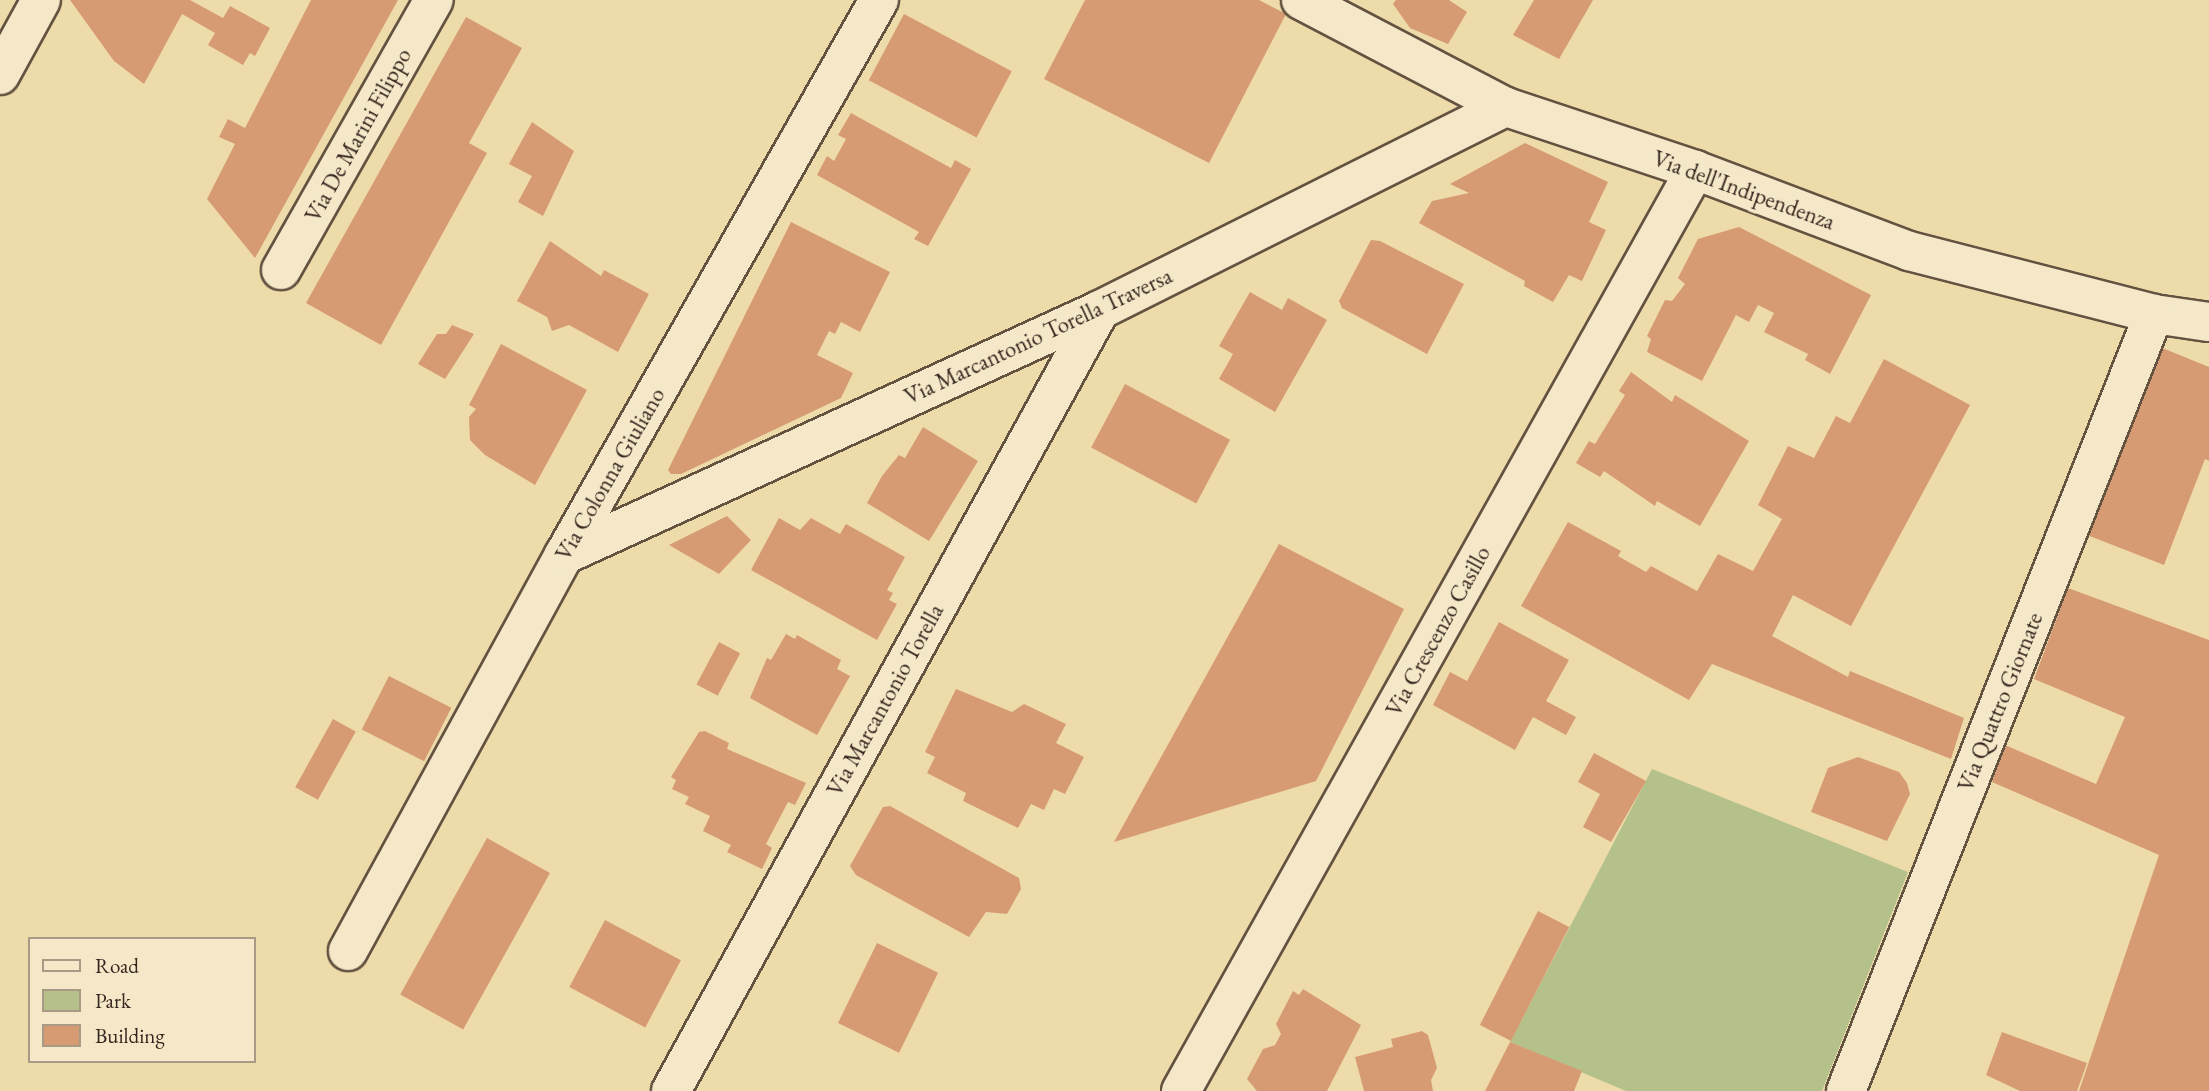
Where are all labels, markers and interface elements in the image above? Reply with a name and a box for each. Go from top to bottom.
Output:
street label: Via De Marini Filippo [299,43,417,227]
street label: Via dell'Indipendenza [1649,144,1839,236]
street label: Via Marcantonio Torella Traversa [900,262,1176,410]
street label: Via Colonna Giuliano [549,383,671,565]
street label: Via Crescenzo Casillo [1380,541,1496,721]
street label: Via Marcantonio Torella [821,599,949,801]
street label: Via Quattro Giornate [1952,609,2048,795]
legend [28,937,256,1063]
text: Road [95,952,139,979]
text: Park [95,987,131,1014]
text: Building [95,1022,165,1049]

